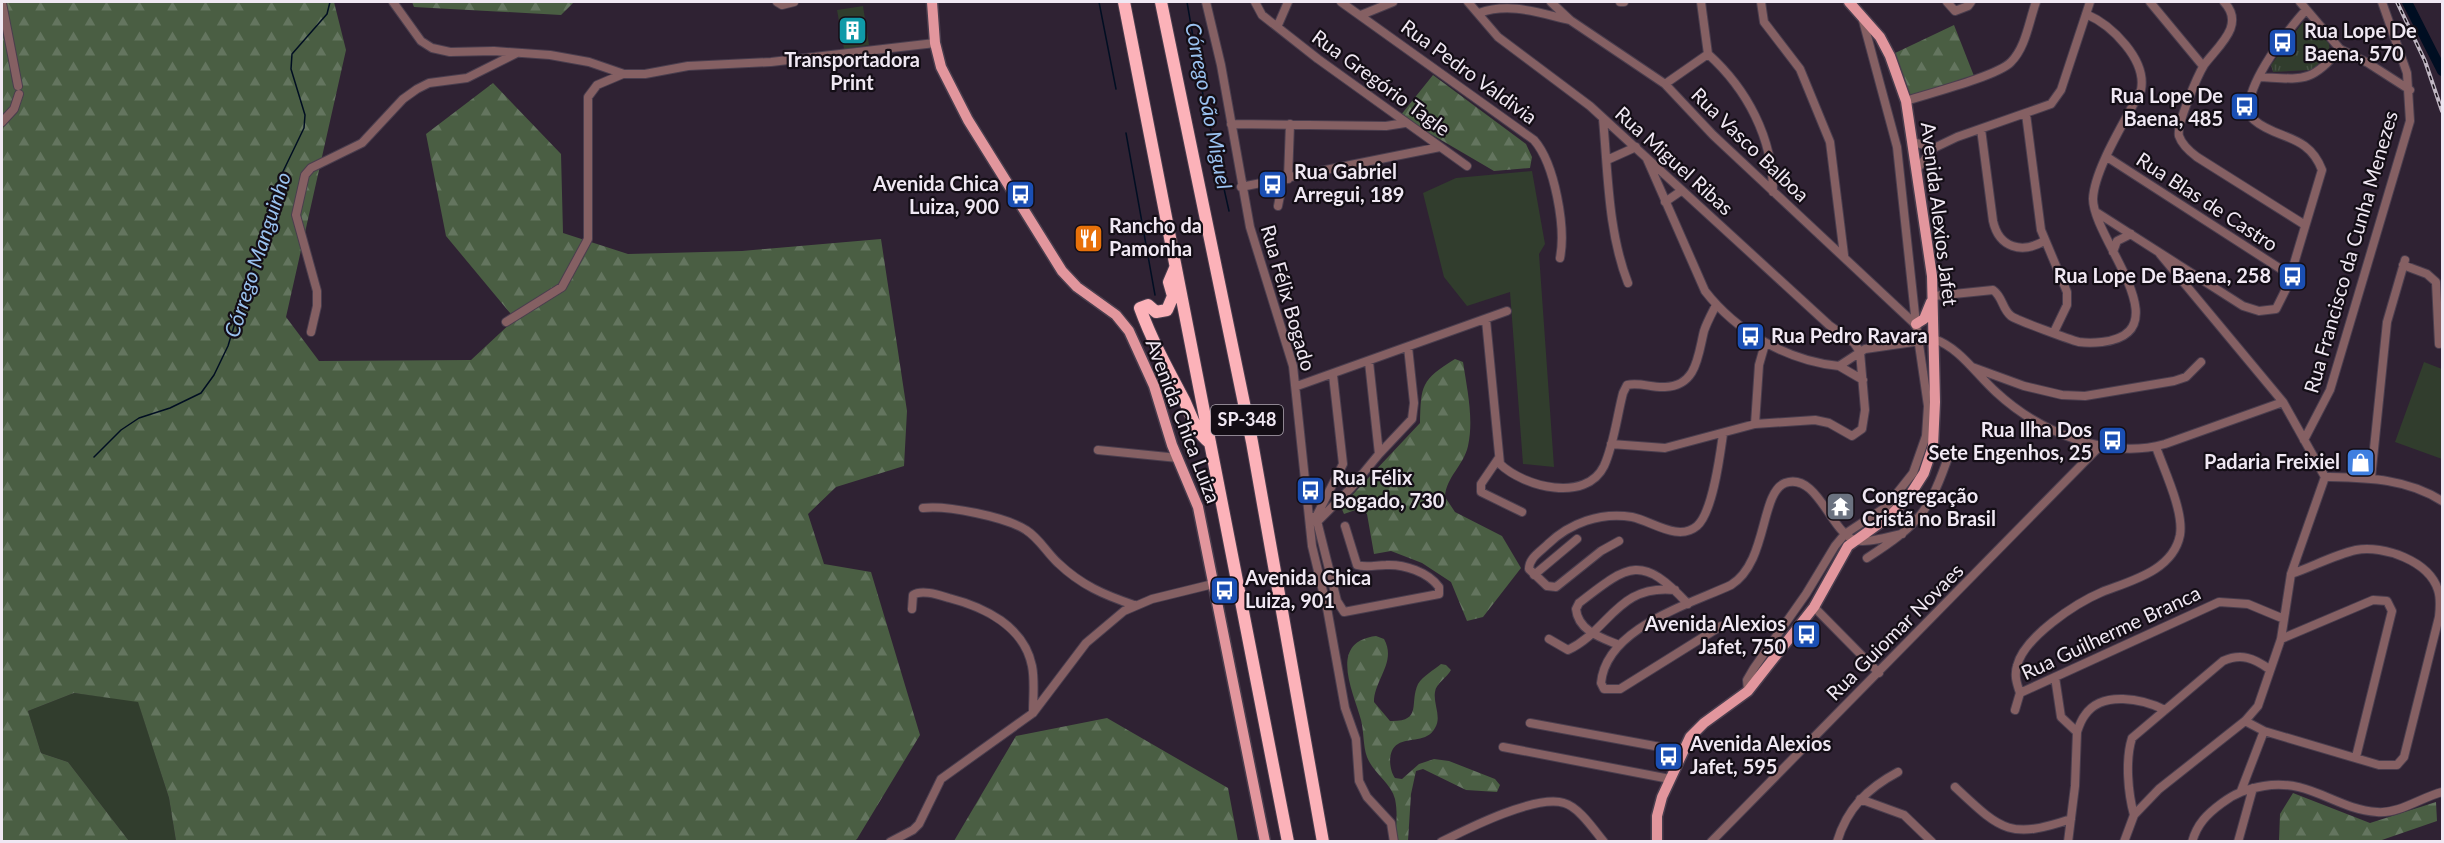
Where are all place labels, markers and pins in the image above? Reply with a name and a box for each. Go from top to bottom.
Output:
building icon: Transportadora Print [836,14,868,46]
place label: Rua Lope De Baena, 570 [2304,18,2417,65]
bus stop icon: Rua Lope De Baena, 570 [2267,26,2299,58]
place label: Transportadora Print [784,47,920,94]
place label: Rua Lope De Baena, 485 [2110,83,2223,130]
bus stop icon: Rua Lope De Baena, 485 [2228,91,2260,123]
place label: Rua Gabriel Arregui, 189 [1293,159,1404,206]
bus stop icon: Rua Gabriel Arregui, 189 [1257,168,1289,200]
place label: Avenida Chica Luiza, 900 [872,171,999,218]
bus stop icon: Avenida Chica Luiza, 900 [1004,179,1036,211]
place label: Rancho da Pamonha [1109,213,1202,260]
restaurant icon: Rancho da Pamonha [1072,222,1104,254]
bus stop icon: Rua Lope De Baena, 258 [2276,260,2308,292]
place label: Rua Lope De Baena, 258 [2054,263,2271,287]
bus stop icon: Rua Pedro Ravara [1734,320,1766,352]
place label: Rua Pedro Ravara [1771,323,1928,347]
place label: Rua Ilha Dos Sete Engenhos, 25 [1928,417,2092,464]
bus stop icon: Rua Ilha Dos Sete Engenhos, 25 [2097,425,2129,457]
shop icon: Padaria Freixiel [2345,446,2377,478]
place label: Padaria Freixiel [2204,449,2340,473]
place label: Rua Félix Bogado, 730 [1332,465,1445,512]
bus stop icon: Rua Félix Bogado, 730 [1295,474,1327,506]
place label: Congregação Cristã no Brasil [1862,483,1996,530]
temple icon: Congregação Cristã no Brasil [1825,491,1857,523]
place label: Avenida Chica Luiza, 901 [1244,565,1371,612]
bus stop icon: Avenida Chica Luiza, 901 [1208,574,1240,606]
place label: Avenida Alexios Jafet, 750 [1644,611,1786,658]
bus stop icon: Avenida Alexios Jafet, 750 [1791,619,1823,651]
place label: Avenida Alexios Jafet, 595 [1689,731,1831,778]
bus stop icon: Avenida Alexios Jafet, 595 [1653,740,1685,772]

